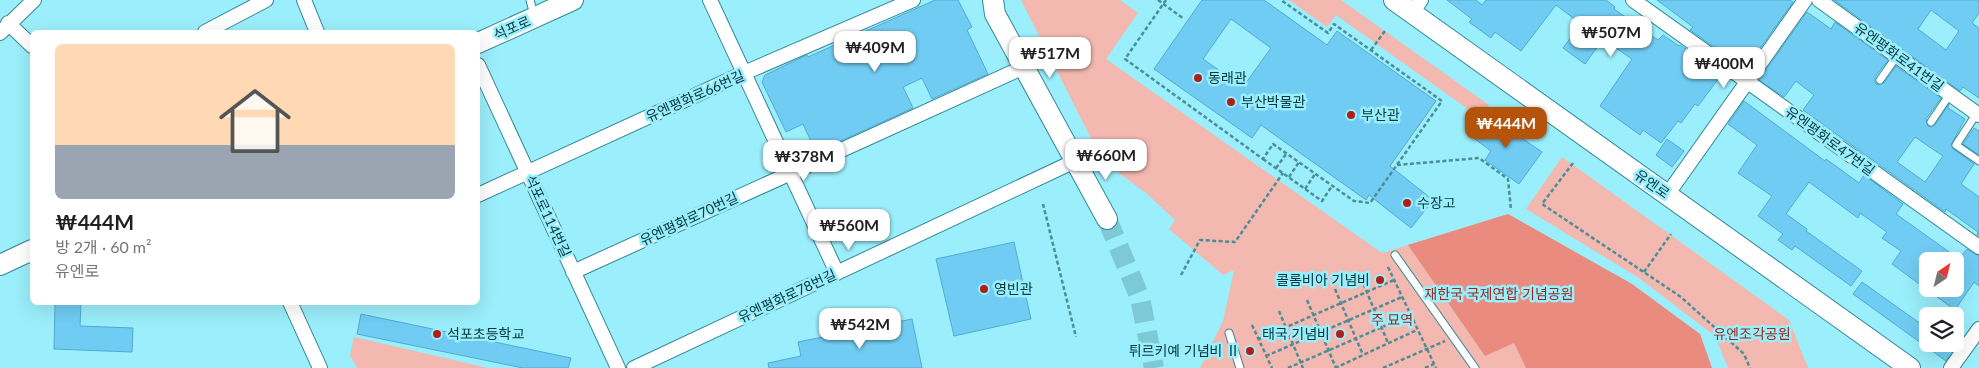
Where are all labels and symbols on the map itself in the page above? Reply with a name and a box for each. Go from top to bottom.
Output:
street label: 석포로 [491,12,533,43]
pin: ₩507M [1576,15,1646,58]
street label: 유엔평화로41번길 [1851,18,1947,95]
pin: ₩409M [840,30,910,73]
pin: ₩517M [1015,36,1085,79]
pin: ₩400M [1689,46,1759,89]
street label: 유엔평화로66번길 [643,66,747,125]
place label: 동래관 [1208,69,1247,86]
marker: 동래관 [1192,72,1204,84]
place label: 부산박물관 [1241,93,1306,110]
marker: 부산박물관 [1225,96,1237,108]
street label: 유엔평화로47번길 [1782,102,1878,179]
place label: 부산관 [1361,106,1400,123]
pin: ₩444M [1471,106,1541,149]
marker: 부산관 [1345,109,1357,121]
pin: ₩660M [1071,138,1141,181]
pin: ₩378M [769,140,839,182]
street label: 유엔로 [1632,166,1673,202]
street label: 석포로114번길 [522,172,575,260]
street label: 유엔평화로70번길 [637,188,741,249]
place label: 수장고 [1417,194,1456,211]
marker: 수장고 [1401,197,1413,209]
pin: ₩560M [814,208,884,251]
north arrow [1919,252,1964,298]
street label: 유엔평화로78번길 [735,265,839,326]
place label: 콜롬비아 기념비 [1276,271,1370,288]
marker: 콜롬비아 기념비 [1374,274,1386,286]
place label: 영빈관 [994,280,1033,297]
marker: 영빈관 [978,283,990,295]
park label: 재한국 국제연합 기념공원 [1425,285,1573,302]
pin: ₩542M [825,308,895,350]
park label: 주 묘역 [1371,311,1413,328]
place label: 석포초등학교 [447,325,524,342]
place label: 태국 기념비 [1262,325,1330,342]
park label: 유엔조각공원 [1713,325,1791,342]
marker: 석포초등학교 [431,328,443,340]
marker: 태국 기념비 [1334,328,1346,340]
place label: 튀르키예 기념비 Ⅱ [1129,342,1240,359]
marker: 튀르키예 기념비 Ⅱ [1244,345,1256,357]

